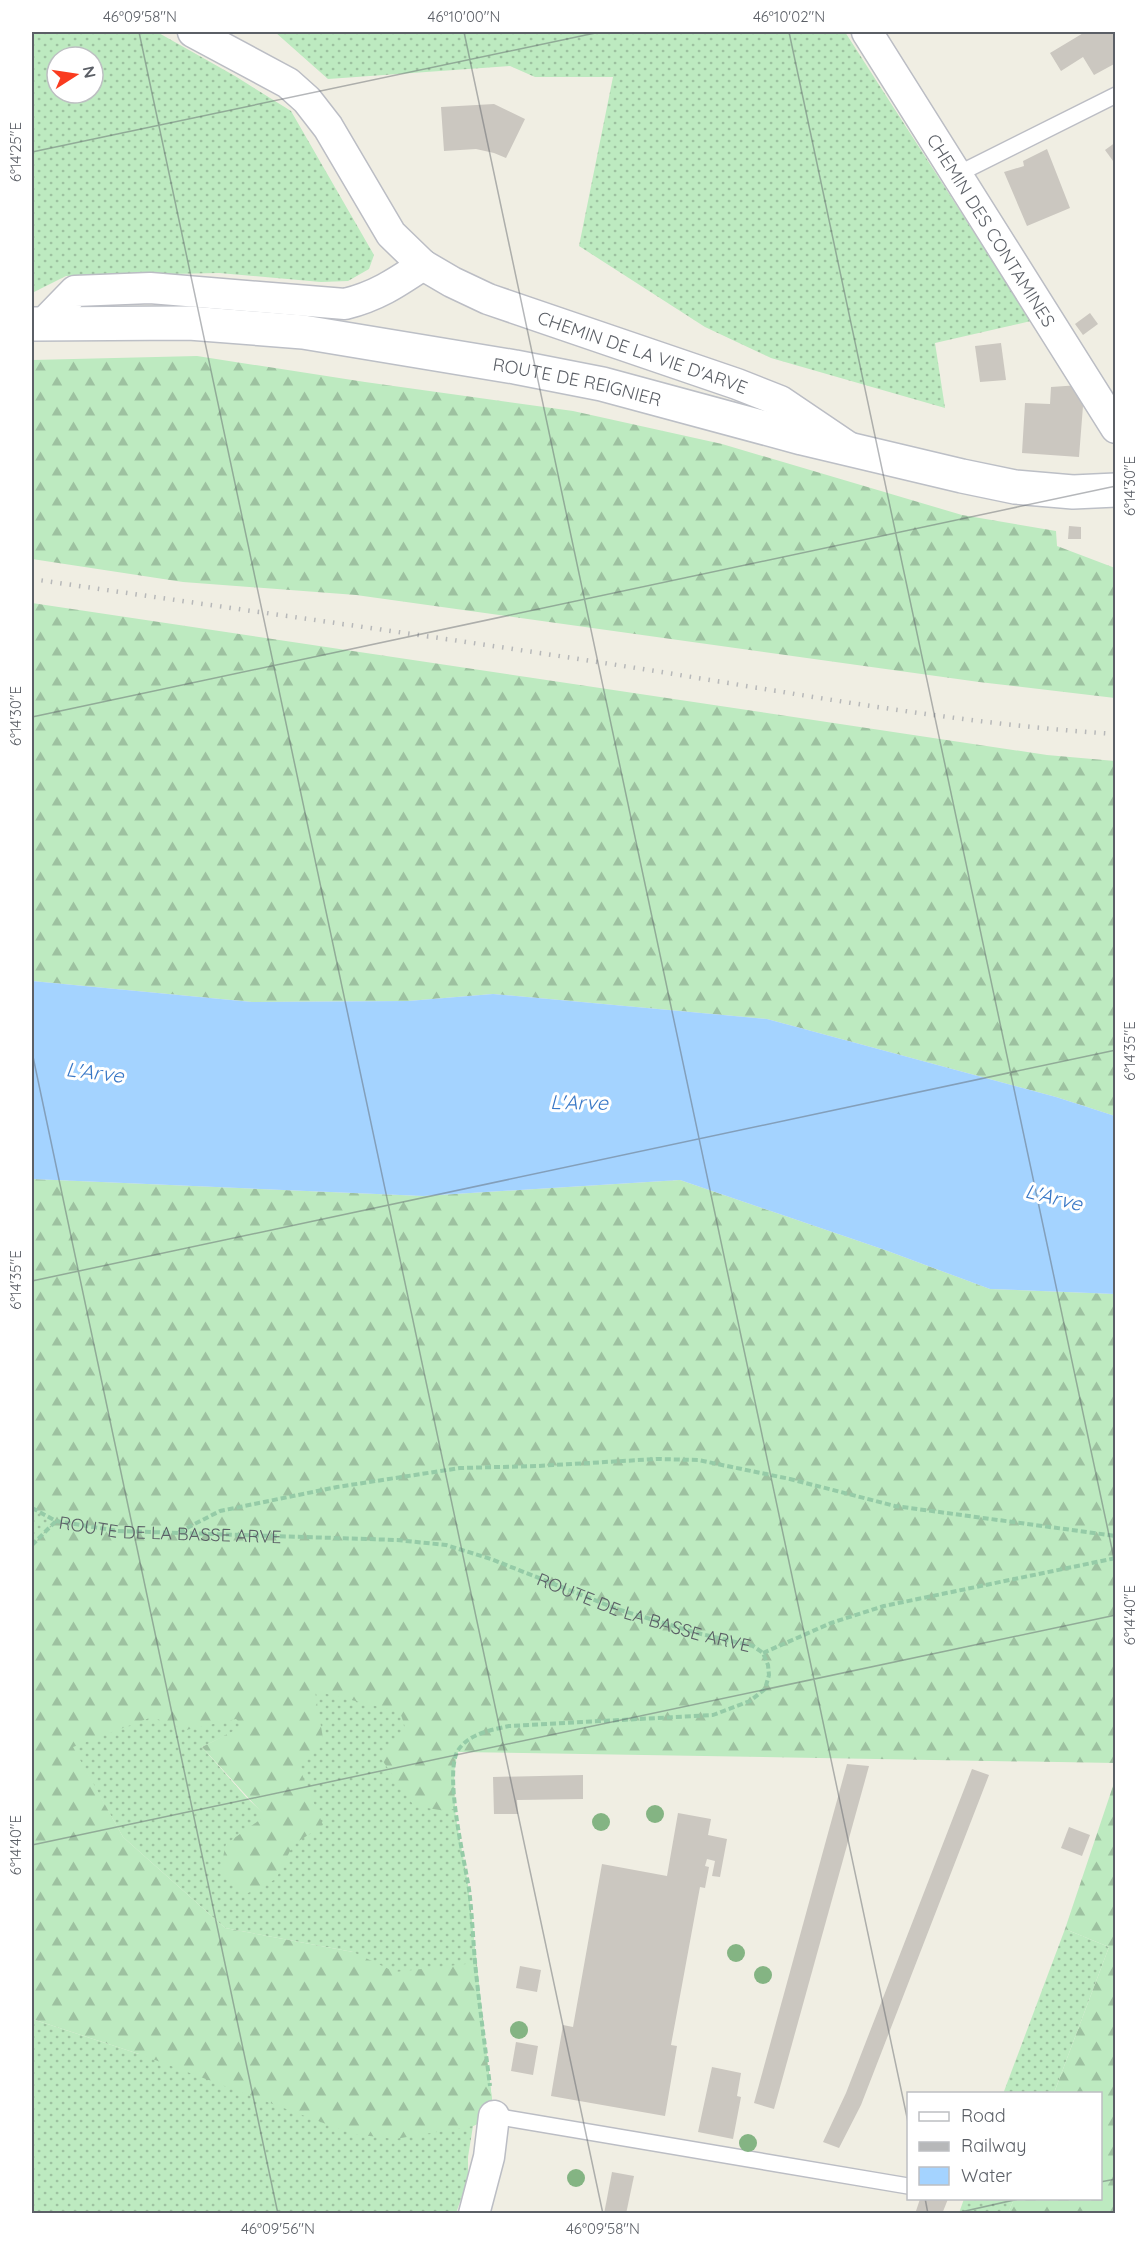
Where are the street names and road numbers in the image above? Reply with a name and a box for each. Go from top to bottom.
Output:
street label: CHEMIN DES CONTAMINES [922,129,1061,331]
street label: CHEMIN DE LA VIE D'ARVE [535,305,751,399]
street label: ROUTE DE REIGNIER [491,352,664,411]
street label: ROUTE DE LA BASSE ARVE [57,1510,282,1548]
street label: ROUTE DE LA BASSE ARVE [534,1567,753,1657]

